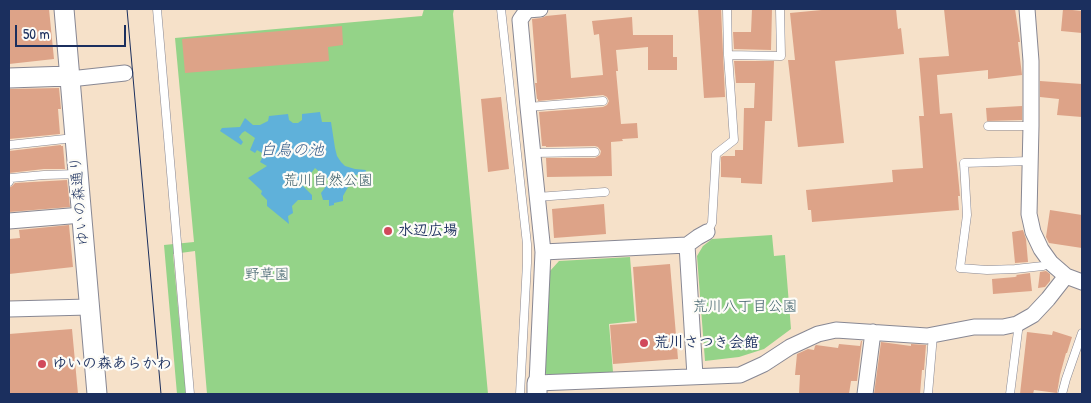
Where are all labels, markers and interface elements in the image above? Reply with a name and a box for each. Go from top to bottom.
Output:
scale bar [18,15,129,47]
text: 50 m [23,23,50,44]
water label: 白鳥の池 [260,141,324,161]
street label: ゆいの森通り [67,155,93,247]
park label: 荒川自然公園 [283,172,373,190]
place label: 水辺広場 [398,222,458,240]
marker: 水辺広場 [382,225,394,237]
park label: 野草園 [245,266,289,284]
park label: 荒川八丁目公園 [693,298,797,316]
place label: 荒川さつき会館 [654,334,759,352]
marker: 荒川さつき会館 [638,337,650,349]
place label: ゆいの森あらかわ [52,355,172,373]
marker: ゆいの森あらかわ [36,358,48,370]

